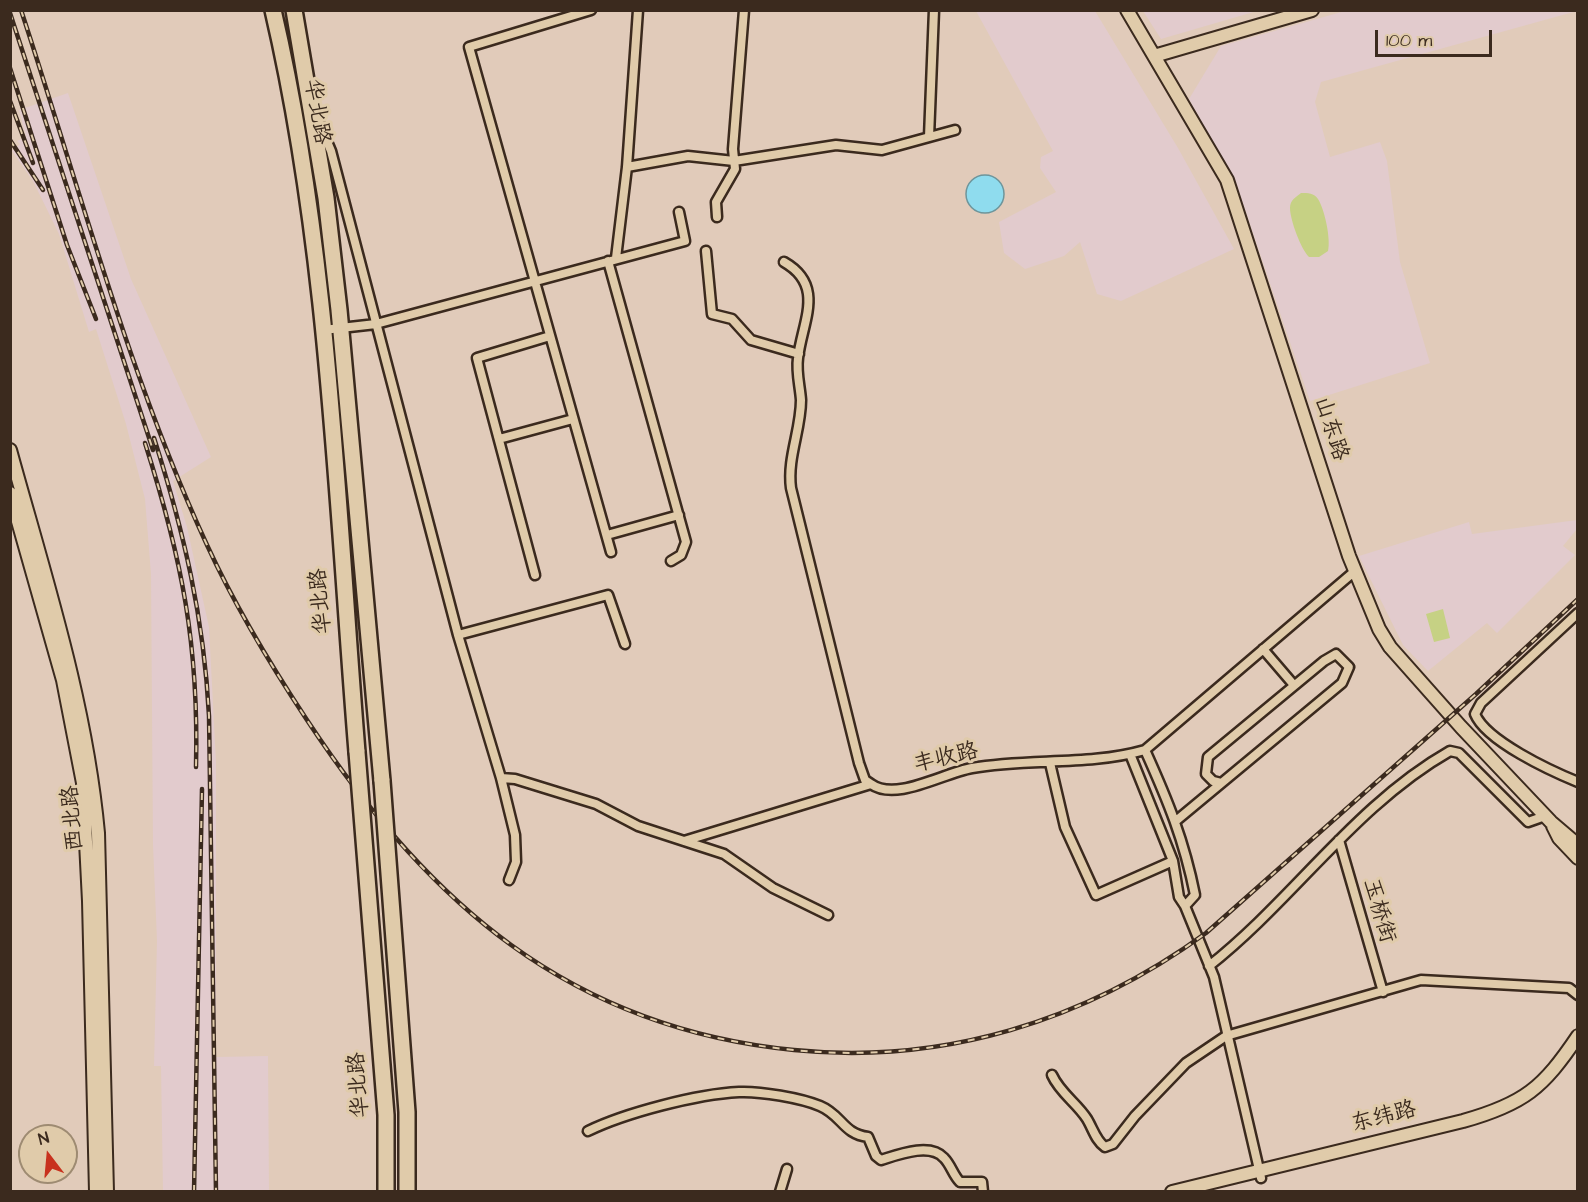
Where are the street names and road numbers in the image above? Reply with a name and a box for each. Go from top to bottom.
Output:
street label: 华北路 [297,77,335,147]
street label: 山东路 [1307,394,1353,464]
street label: 华北路 [306,567,338,635]
street label: 丰收路 [911,739,981,779]
street label: 西北路 [58,784,90,852]
street label: 玉桥街 [1356,876,1400,946]
street label: 华北路 [345,1051,375,1119]
street label: 东纬路 [1349,1097,1419,1139]

